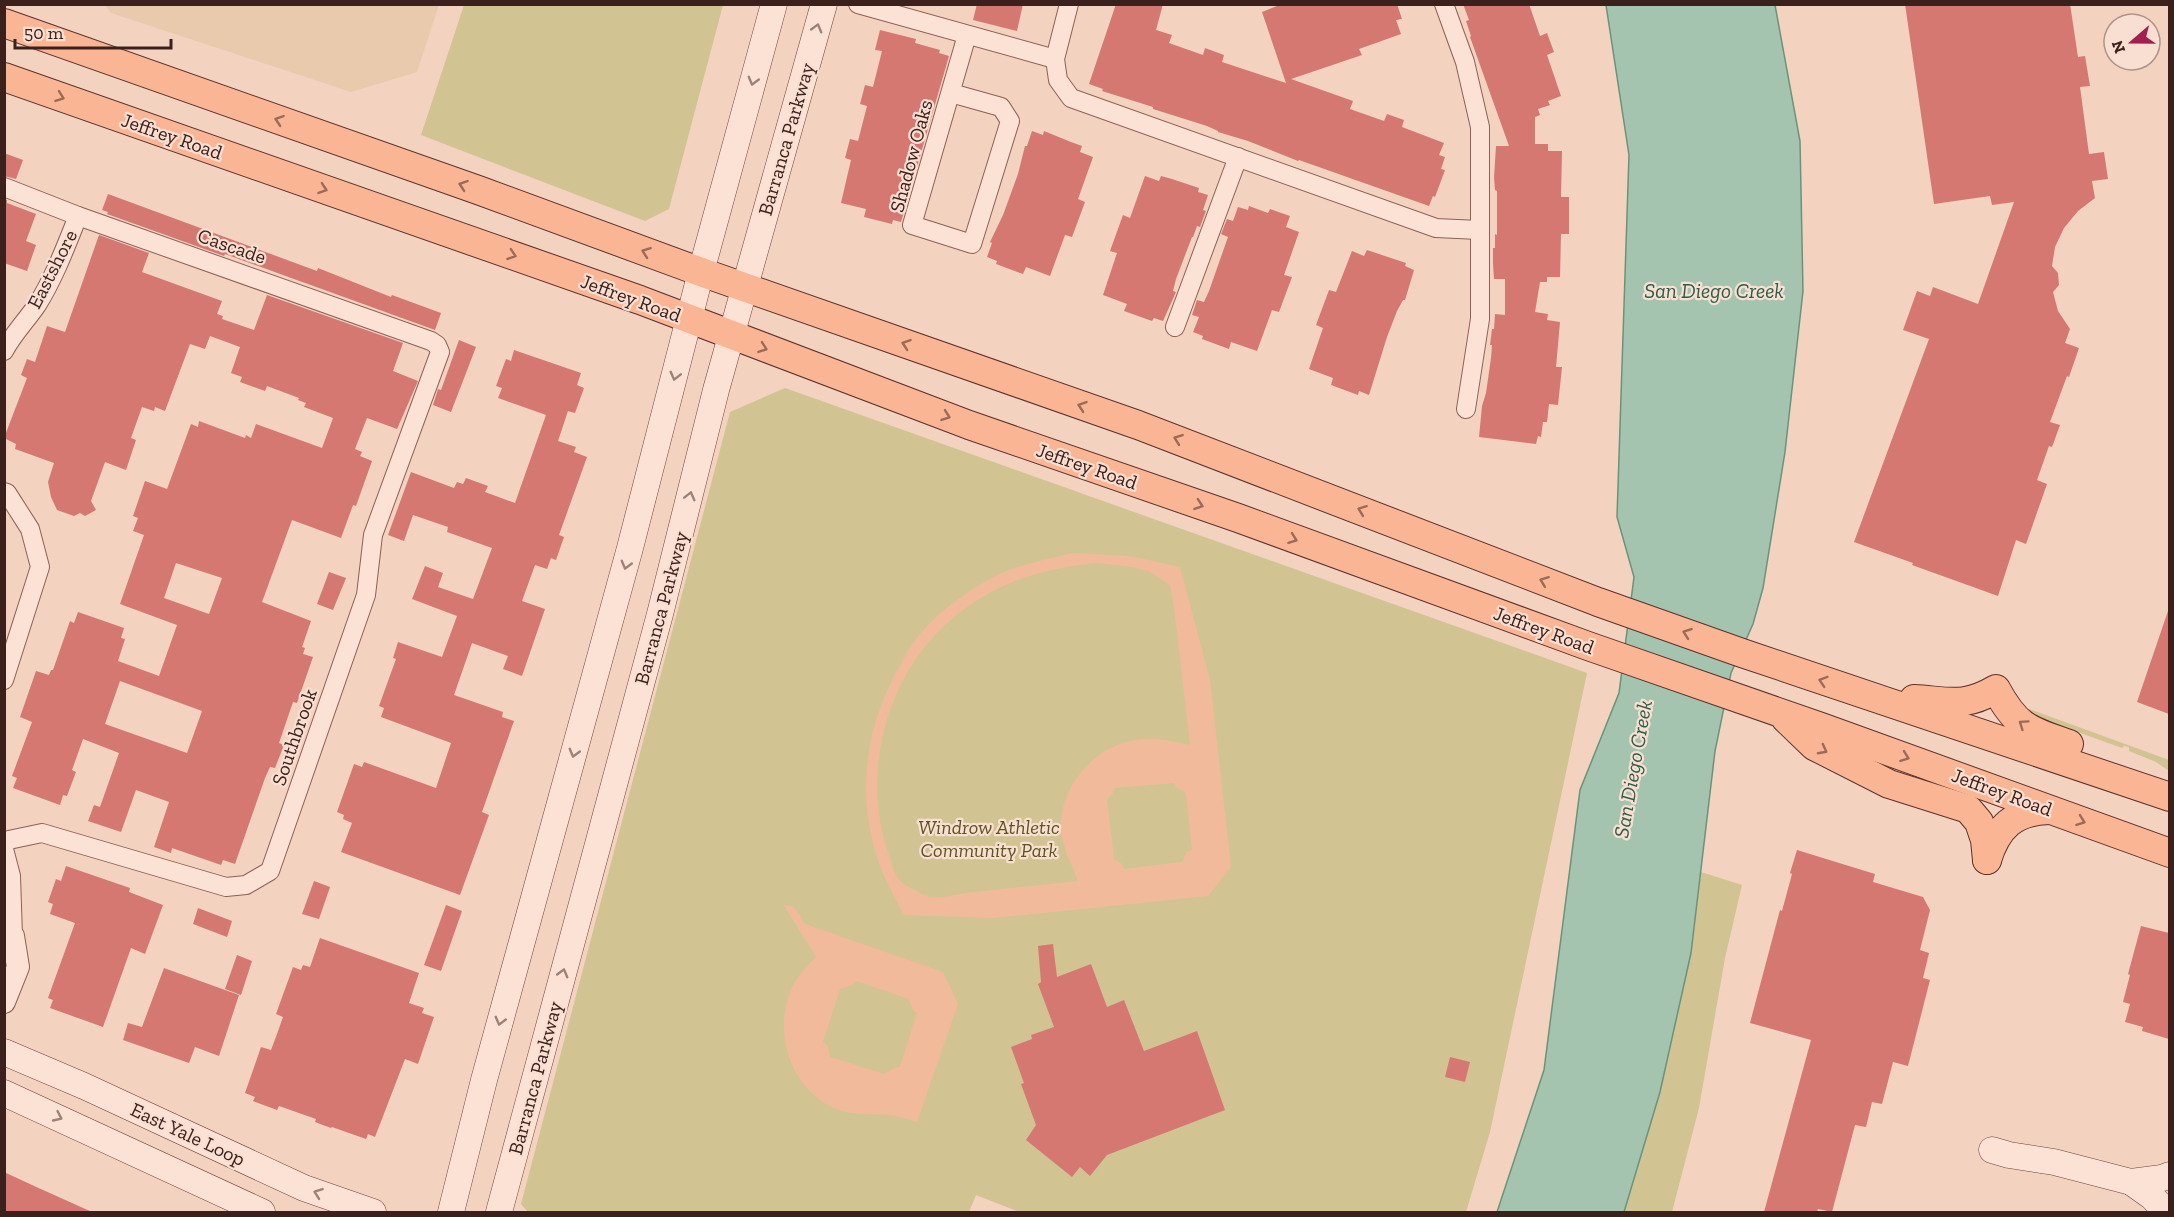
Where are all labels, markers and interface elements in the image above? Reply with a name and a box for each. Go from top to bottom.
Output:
scale bar [15,12,171,50]
north arrow [2102,12,2162,72]
text: 50 m [24,22,64,44]
one-way arrow [810,23,823,33]
text: N [2107,38,2129,56]
street label: Barranca Parkway [753,59,819,218]
one-way arrow [748,76,761,86]
one-way arrow [54,89,64,102]
street label: Shadow Oaks [884,97,938,215]
street label: Jeffrey Road [118,108,226,164]
one-way arrow [275,114,285,127]
one-way arrow [458,179,469,192]
one-way arrow [317,182,328,195]
street label: Cascade [195,223,269,269]
street label: Eastshore [22,225,82,313]
one-way arrow [641,247,652,259]
one-way arrow [506,248,517,261]
street label: Jeffrey Road [578,269,684,327]
water label: San Diego Creek [1644,278,1784,303]
one-way arrow [901,339,912,352]
one-way arrow [757,341,768,354]
one-way arrow [669,371,682,381]
one-way arrow [1078,400,1088,413]
one-way arrow [940,409,951,421]
one-way arrow [1173,434,1184,447]
street label: Jeffrey Road [1033,438,1141,494]
one-way arrow [682,491,695,501]
one-way arrow [1193,497,1204,510]
one-way arrow [1357,505,1368,517]
street label: Barranca Parkway [629,528,693,687]
one-way arrow [1287,532,1298,544]
one-way arrow [621,559,633,569]
one-way arrow [1539,575,1550,588]
street label: Jeffrey Road [1491,601,1597,659]
one-way arrow [1682,628,1693,641]
one-way arrow [1818,676,1829,688]
street label: Southbrook [266,685,322,789]
water label: San Diego Creek [1608,698,1657,840]
one-way arrow [2019,720,2030,731]
one-way arrow [1816,743,1827,754]
one-way arrow [569,747,581,757]
one-way arrow [1899,750,1910,763]
street label: Jeffrey Road [1949,763,2055,821]
one-way arrow [2075,814,2086,826]
park label: Windrow Athletic Community Park [918,815,1060,862]
one-way arrow [556,969,568,979]
street label: Barranca Parkway [503,998,567,1157]
one-way arrow [495,1015,507,1026]
street label: East Yale Loop [127,1097,249,1171]
one-way arrow [51,1110,62,1122]
one-way arrow [313,1187,324,1200]

